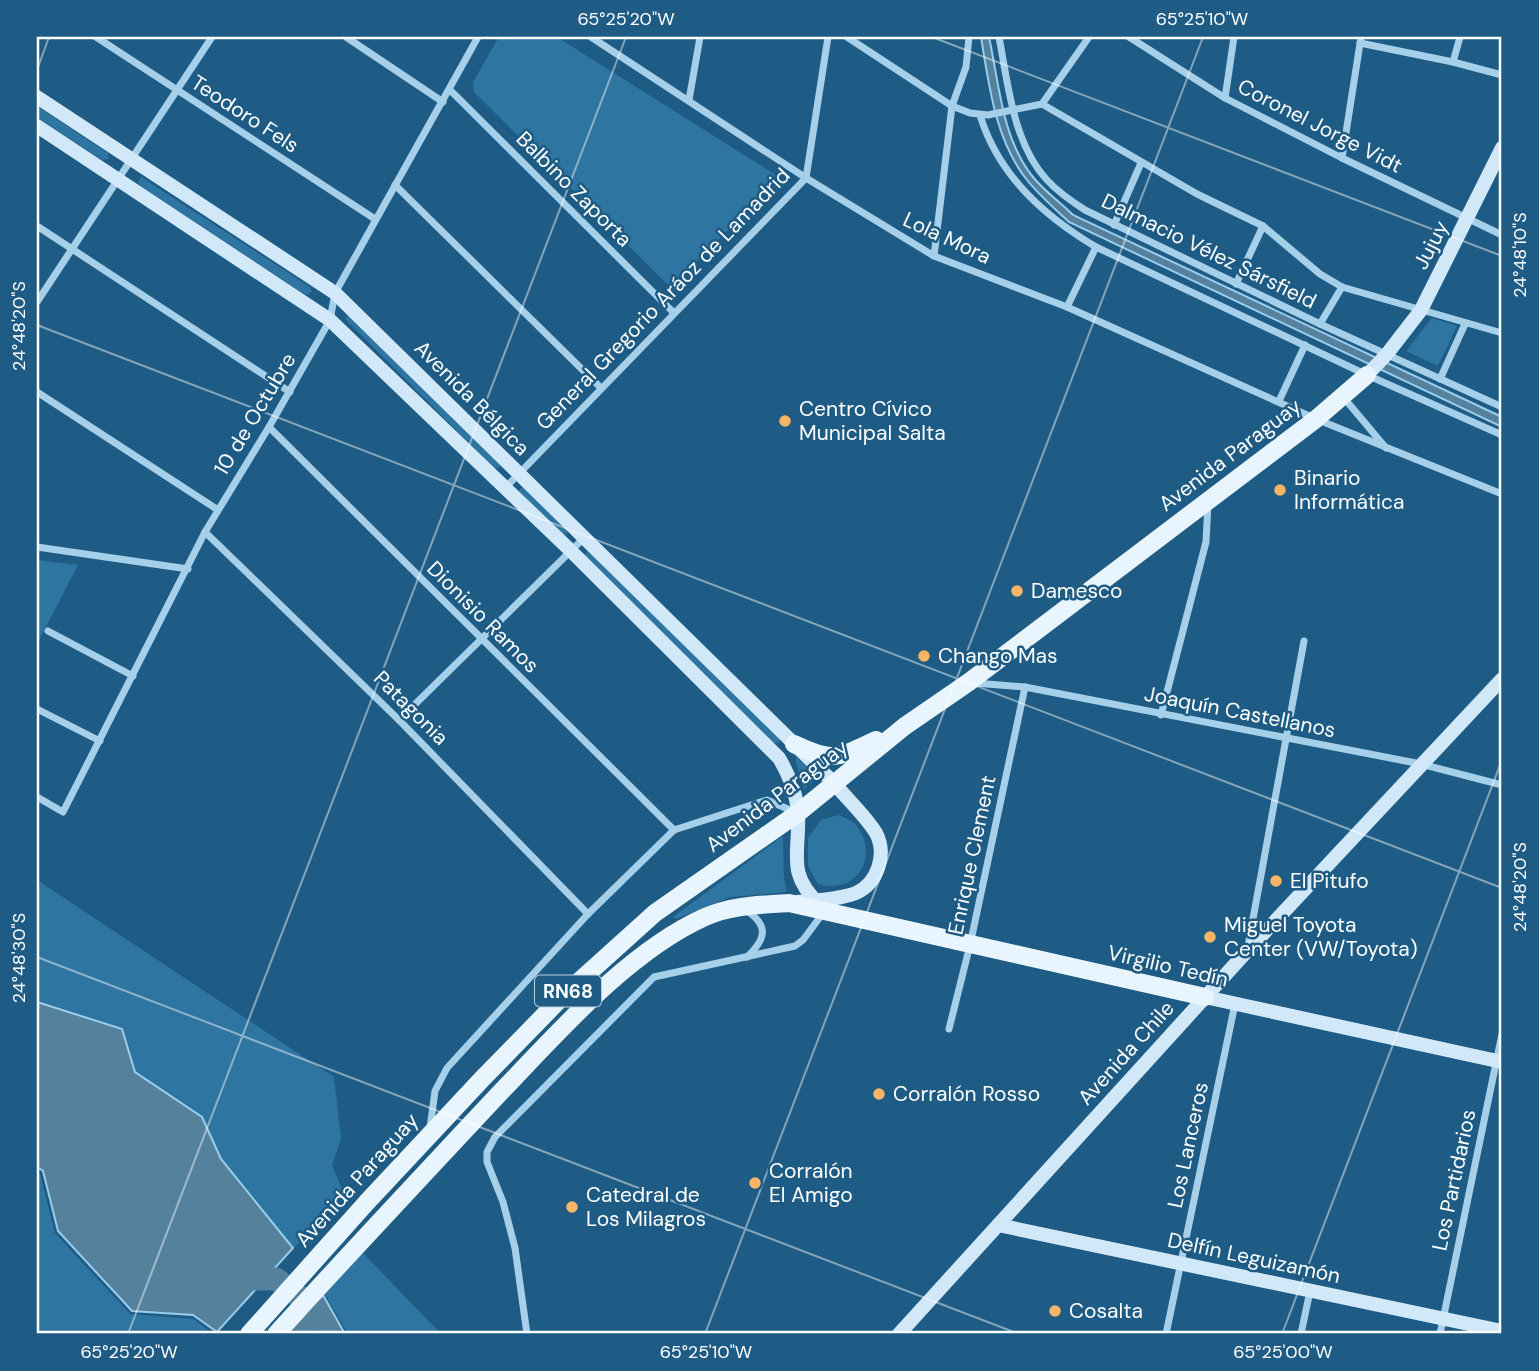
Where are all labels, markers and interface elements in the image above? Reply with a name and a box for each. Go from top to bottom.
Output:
text: 65°25'20"W [577,7,675,31]
text: 65°25'10"W [1156,7,1248,31]
street label: Teodoro Fels [186,69,304,159]
street label: Coronel Jorge Vidt [1233,72,1407,180]
street label: Balbino Zaporta [510,125,638,253]
street label: General Gregorio Aráoz de Lamadrid [530,162,796,436]
street label: Dalmacio Vélez Sársfield [1097,187,1321,315]
street label: Lola Mora [898,205,996,271]
text: 24°48'10"S [1508,212,1532,298]
street label: Jujuy [1407,215,1455,274]
text: 24°48'20"S [7,281,31,371]
street label: Avenida Bélgica [408,334,536,462]
street label: 10 de Octubre [207,348,303,480]
street label: Avenida Paraguay [1153,392,1307,518]
place label: Centro Cívico Municipal Salta [799,395,946,447]
marker: Centro Cívico Municipal Salta [777,413,793,429]
place label: Binario Informática [1294,464,1404,516]
marker: Binario Informática [1272,482,1288,498]
street label: Dionisio Ramos [421,555,545,679]
place label: Damesco [1031,577,1123,605]
marker: Damesco [1009,583,1025,599]
place label: Chango Mas [938,642,1058,670]
marker: Chango Mas [916,648,932,664]
street label: Patagonia [368,665,454,751]
street label: Joaquín Castellanos [1142,680,1338,744]
street label: Avenida Paraguay [700,733,854,859]
street label: Enrique Clement [941,773,1003,937]
text: 24°48'20"S [1508,842,1532,932]
place label: El Pitufo [1290,867,1369,895]
marker: El Pitufo [1268,873,1284,889]
place label: Miguel Toyota Center (VW/Toyota) [1224,911,1418,963]
text: 24°48'30"S [7,913,31,1003]
marker: Miguel Toyota Center (VW/Toyota) [1202,929,1218,945]
street label: Virgilio Tedín [1105,939,1231,993]
road number: RN68 [535,976,601,1007]
street label: Avenida Chile [1072,995,1180,1111]
street label: Los Lanceros [1161,1079,1215,1211]
place label: Corralón Rosso [893,1080,1040,1108]
marker: Corralón Rosso [871,1086,887,1102]
street label: Avenida Paraguay [289,1107,425,1253]
street label: Los Partidarios [1425,1107,1483,1253]
place label: Corralón El Amigo [769,1157,853,1209]
marker: Corralón El Amigo [747,1175,763,1191]
place label: Catedral de Los Milagros [586,1181,706,1233]
marker: Catedral de Los Milagros [564,1199,580,1215]
street label: Delfín Leguizamón [1165,1226,1343,1290]
place label: Cosalta [1069,1297,1143,1325]
marker: Cosalta [1047,1303,1063,1319]
text: 65°25'20"W [80,1340,178,1364]
text: 65°25'10"W [660,1340,752,1364]
text: 65°25'00"W [1233,1340,1333,1364]

